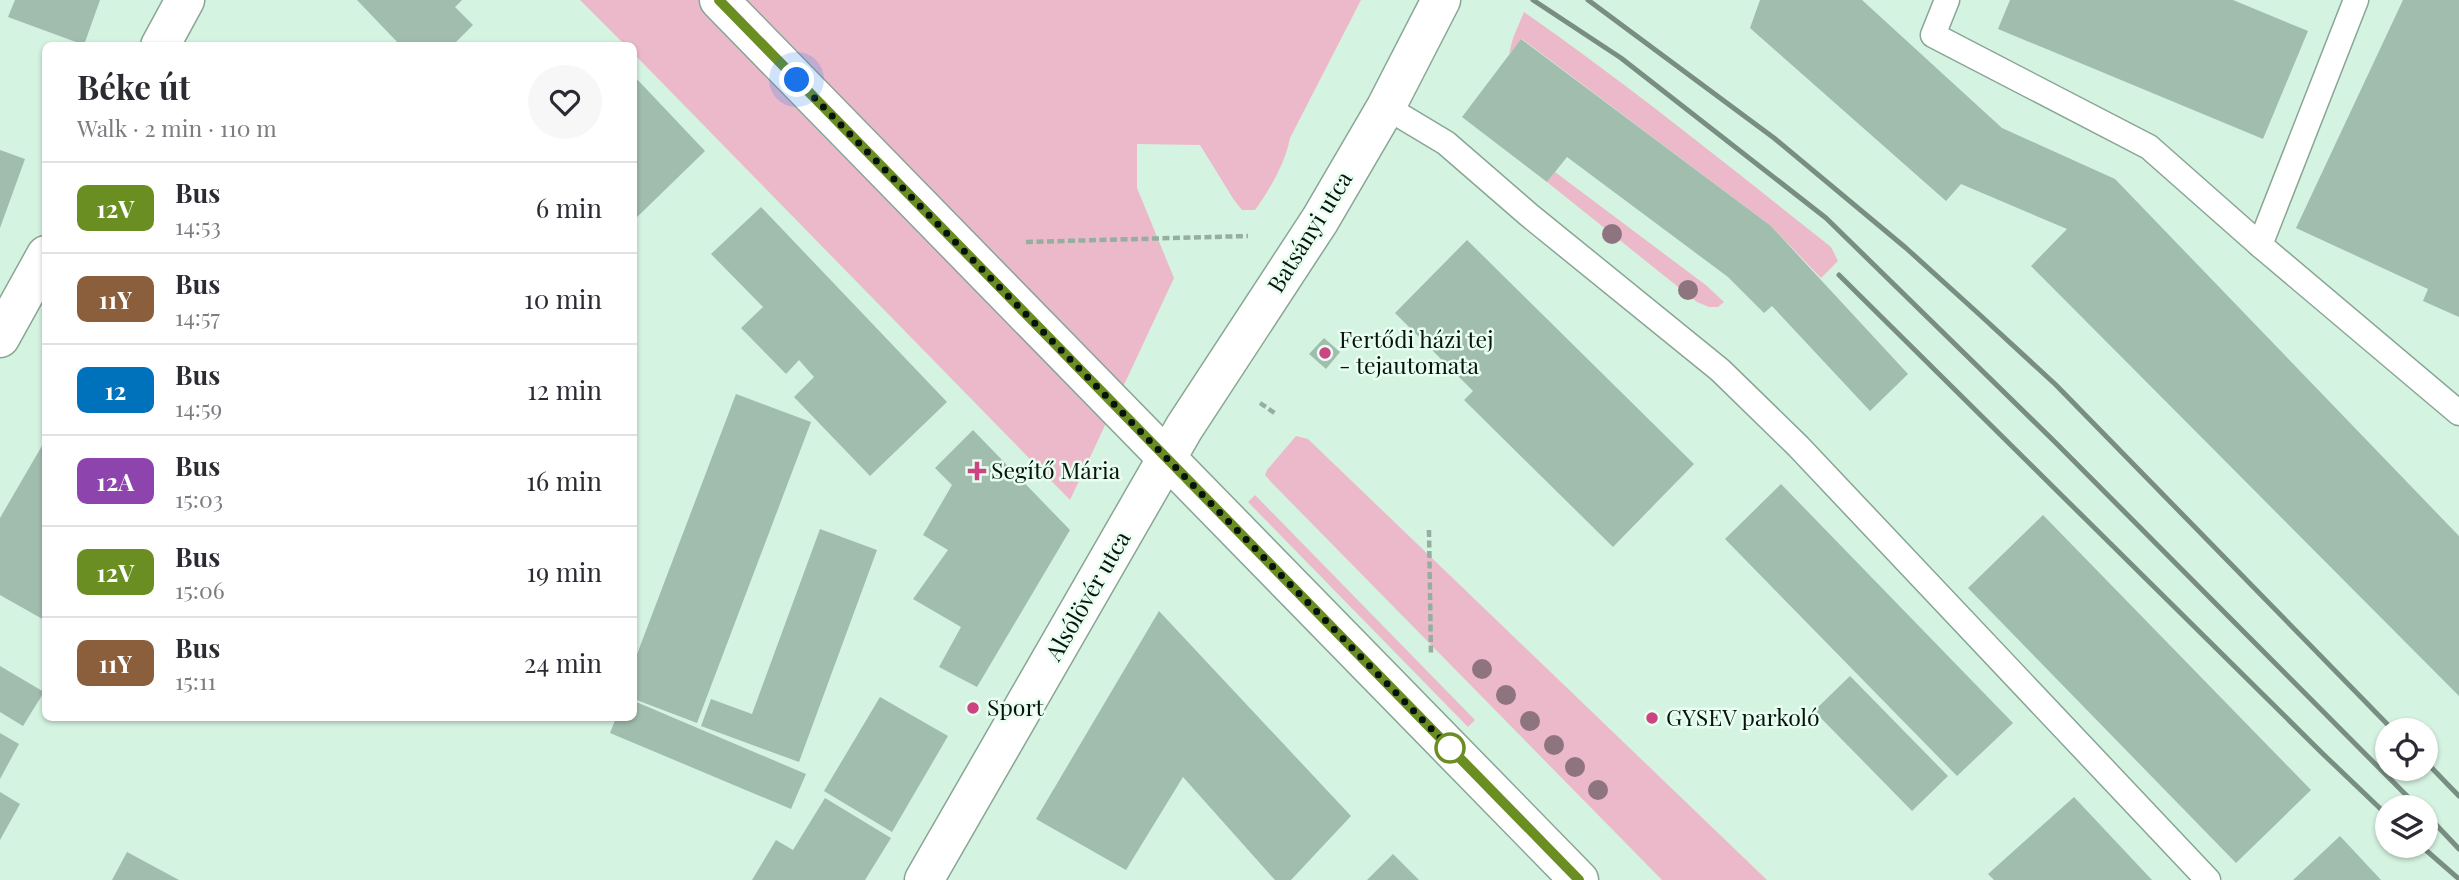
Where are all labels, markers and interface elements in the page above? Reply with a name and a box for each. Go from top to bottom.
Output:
your location [779,62,814,97]
text: Béke út [77,64,190,108]
button: heart [528,65,602,139]
text: Walk · 2 min · 110 m [77,112,277,143]
street label: Batsányi utca [1259,164,1359,298]
text: Bus [175,175,220,210]
text: 6 min [536,190,602,225]
text: 12V [97,192,134,224]
text: 14:53 [175,210,221,241]
text: Bus [175,266,220,301]
text: 10 min [524,281,602,316]
text: 11Y [99,283,132,315]
text: 14:57 [175,301,220,332]
place label: Fertődi házi tej - tejautomata [1339,323,1493,380]
marker: Fertődi házi tej - tejautomata [1317,345,1333,361]
text: Bus [175,357,220,392]
text: 12 min [527,372,602,407]
text: 12 [105,374,126,406]
text: 14:59 [175,392,222,423]
text: Bus [175,448,220,483]
place label: Segítő Mária [991,454,1121,485]
text: 16 min [526,463,602,498]
marker: Segítő Mária [969,463,985,479]
text: 12A [97,465,134,497]
text: 15:03 [175,483,223,514]
street label: Alsólövér utca [1037,524,1137,667]
text: Bus [175,539,220,574]
text: 19 min [526,554,602,589]
text: 12V [97,556,134,588]
text: 15:06 [175,574,225,605]
text: Bus [175,630,220,665]
text: 24 min [524,645,602,680]
text: 11Y [99,647,132,679]
text: 15:11 [175,665,216,696]
place label: Sport [987,691,1045,722]
marker: Sport [965,700,981,716]
place label: GYSEV parkoló [1666,701,1820,732]
marker: GYSEV parkoló [1644,710,1660,726]
map controls [2375,718,2438,858]
button: locate [2375,718,2438,781]
unlabelled marker [1435,733,1465,763]
button: layers [2375,795,2438,858]

